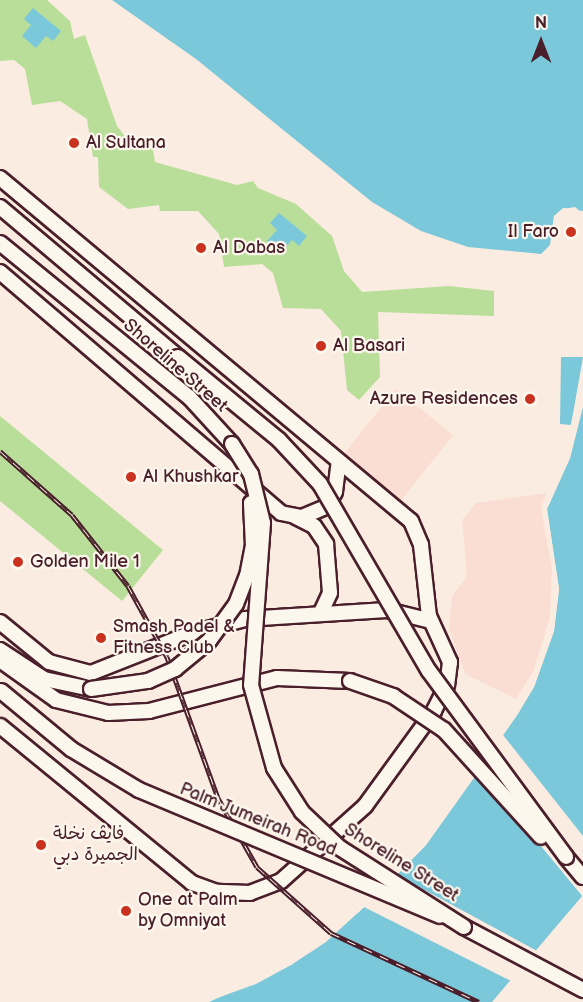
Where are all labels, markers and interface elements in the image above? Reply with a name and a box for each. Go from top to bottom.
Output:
north arrow [511,12,571,72]
text: N [535,14,547,33]
place label: Al Sultana [86,132,166,154]
marker: Al Sultana [67,136,81,150]
place label: Il Faro [508,221,559,243]
marker: Il Faro [564,225,578,239]
place label: Al Dabas [213,237,285,259]
marker: Al Dabas [194,241,208,255]
street label: Shoreline Street [118,315,232,417]
place label: Al Basari [333,335,405,357]
marker: Al Basari [314,339,328,353]
place label: Azure Residences [370,388,518,410]
marker: Azure Residences [523,392,537,406]
place label: Al Khushkar [143,466,238,488]
marker: Al Khushkar [124,470,138,484]
place label: Golden Mile 1 [30,551,140,573]
marker: Golden Mile 1 [11,555,25,569]
place label: Smash Padel & Fitness Club [113,617,235,660]
marker: Smash Padel & Fitness Club [94,631,108,645]
street label: Palm Jumeirah Road [176,778,340,862]
street label: Shoreline Street [340,819,462,907]
place label: فايڤ نخلة الجميرة دبي [53,824,138,866]
marker: فايڤ نخلة الجميرة دبي [34,838,48,852]
place label: One at Palm by Omniyat [138,890,238,932]
marker: One at Palm by Omniyat [119,904,133,918]

